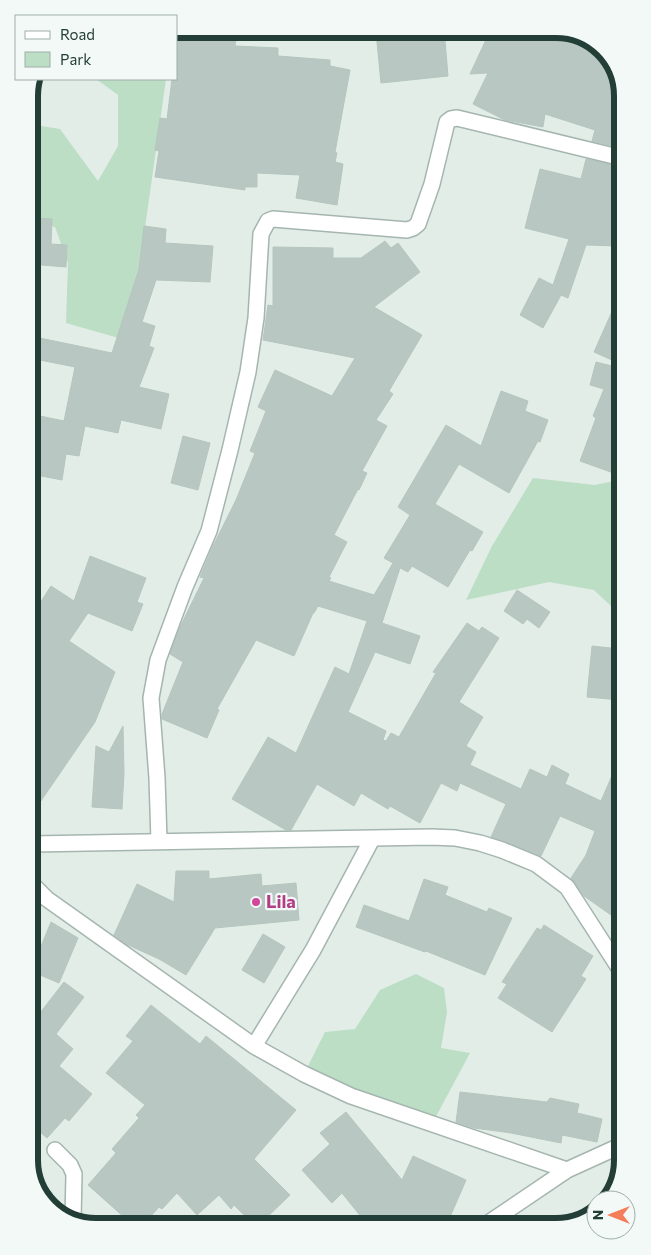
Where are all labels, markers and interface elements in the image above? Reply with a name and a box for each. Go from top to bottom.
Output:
legend [15,15,178,80]
text: Road [60,25,95,43]
text: Park [60,50,91,68]
place label: Lila [266,890,296,912]
marker: Lila [250,896,262,908]
north arrow [586,1190,636,1240]
text: N [589,1210,606,1220]

